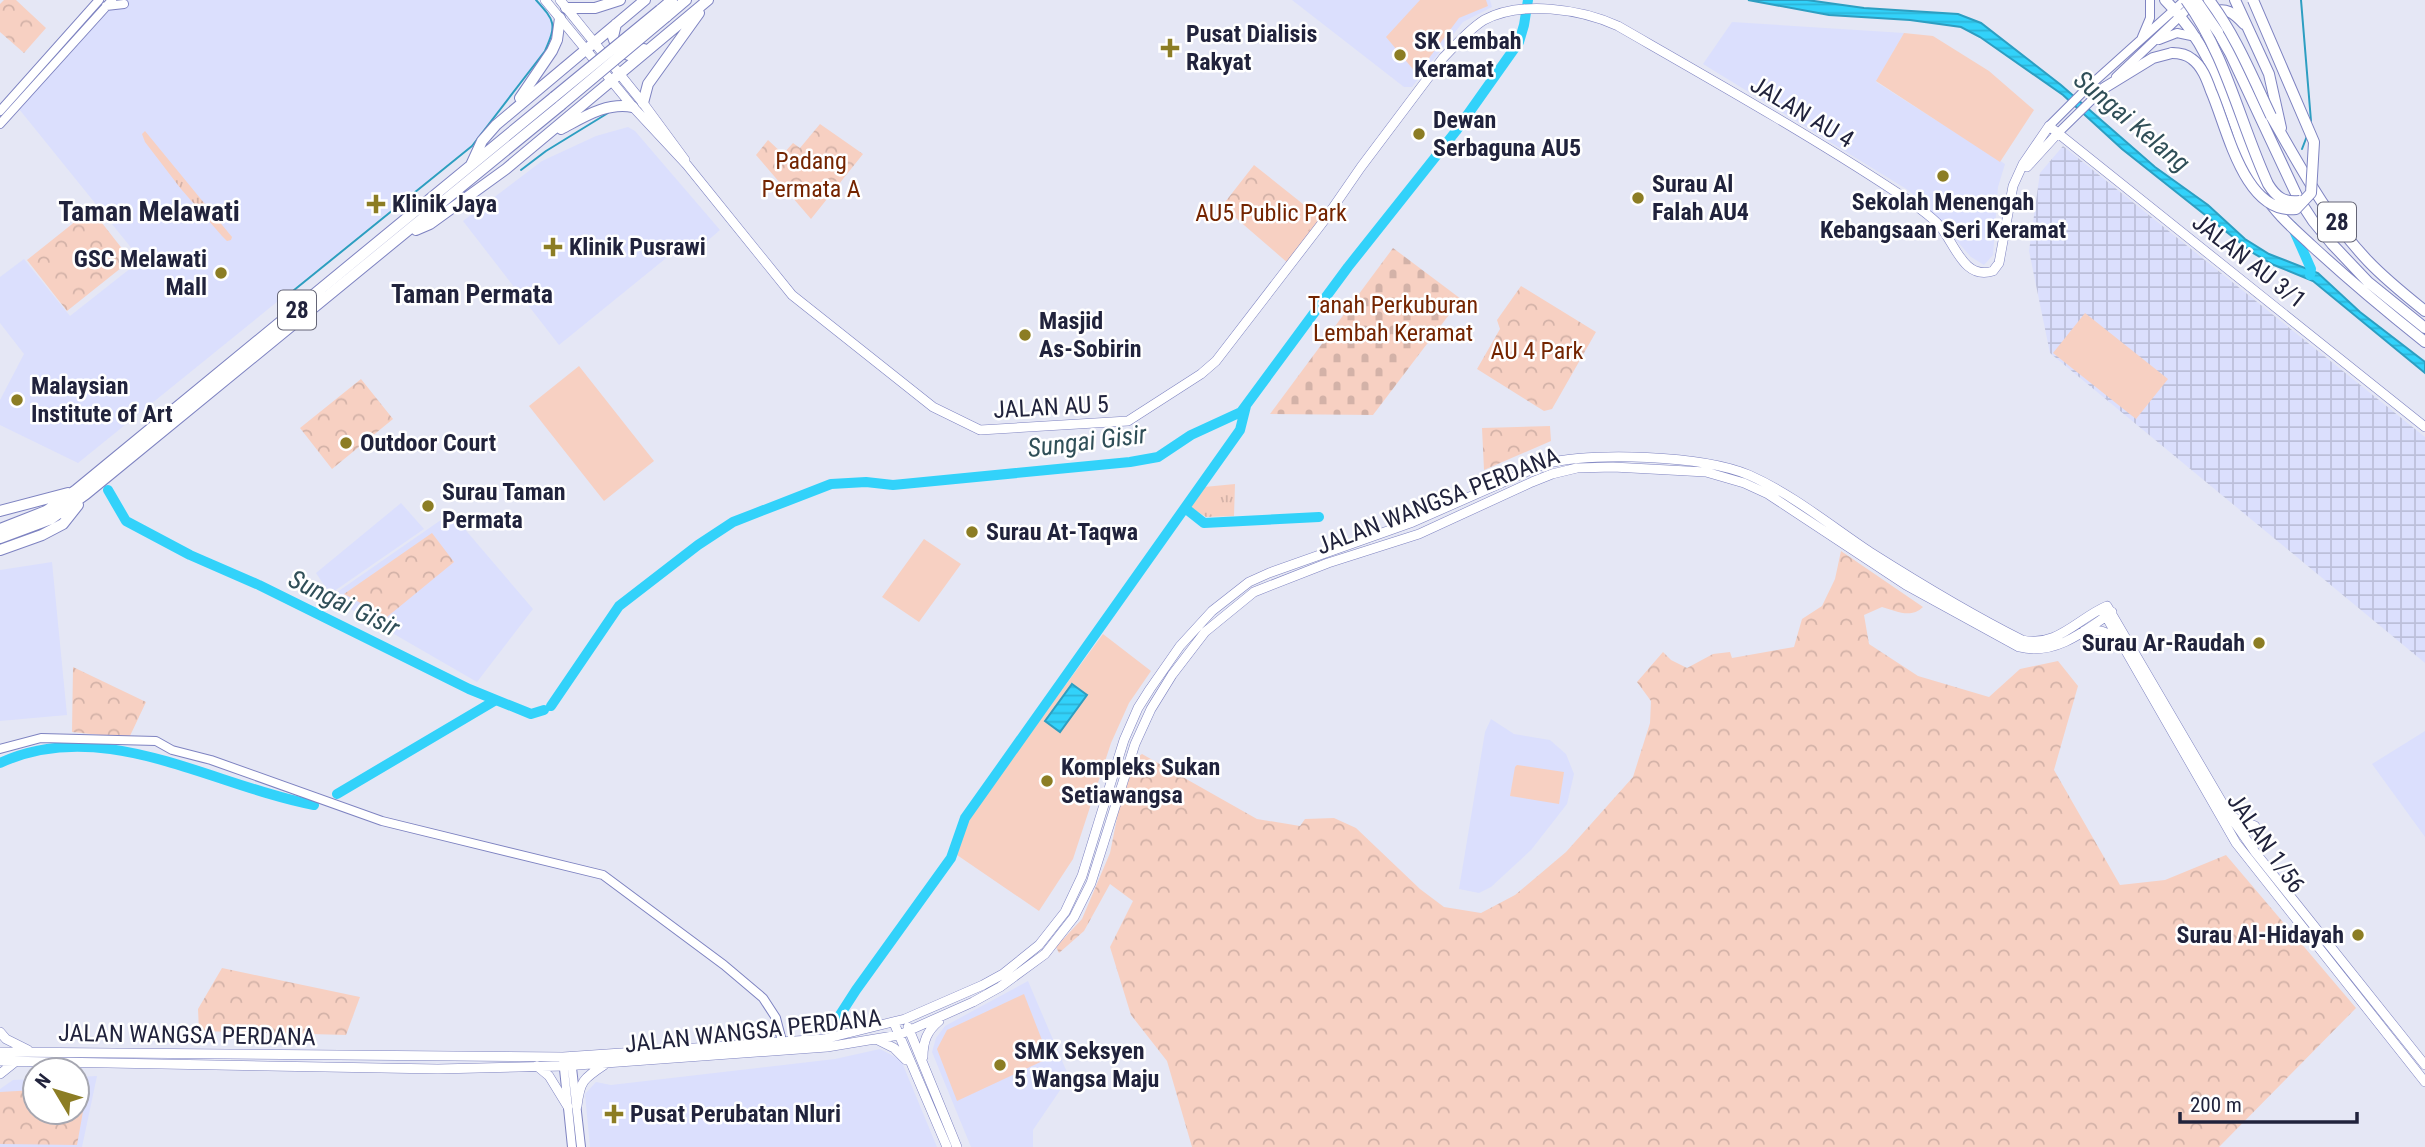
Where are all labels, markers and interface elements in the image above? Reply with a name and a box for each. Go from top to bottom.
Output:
place label: Pusat Dialisis Rakyat [1186,20,1317,76]
place label: SK Lembah Keramat [1414,27,1522,83]
marker: Pusat Dialisis Rakyat [1160,38,1180,58]
marker: SK Lembah Keramat [1392,47,1408,63]
water label: Sungai Kelang [2068,64,2196,178]
street label: JALAN AU 4 [1745,70,1859,154]
place label: Dewan Serbaguna AU5 [1433,106,1581,162]
marker: Dewan Serbaguna AU5 [1411,126,1427,142]
park label: Padang Permata A [761,147,861,203]
marker: Sekolah Menengah Kebangsaan Seri Keramat [1935,168,1951,184]
place label: Surau Al Falah AU4 [1652,170,1749,226]
place label: Sekolah Menengah Kebangsaan Seri Keramat [1820,188,2066,244]
place label: Klinik Jaya [392,190,497,218]
marker: Surau Al Falah AU4 [1630,190,1646,206]
marker: Klinik Jaya [366,194,386,214]
district label: Taman Melawati [58,195,240,228]
park label: AU5 Public Park [1195,199,1347,227]
road number: 28 [2318,202,2356,242]
street label: JALAN AU 3/1 [2187,208,2311,314]
place label: Klinik Pusrawi [569,233,706,261]
marker: Klinik Pusrawi [543,237,563,257]
place label: GSC Melawati Mall [74,245,207,301]
marker: GSC Melawati Mall [213,265,229,281]
district label: Taman Permata [391,279,553,309]
road number: 28 [278,290,316,330]
park label: Tanah Perkuburan Lembah Keramat [1308,291,1478,347]
place label: Masjid As-Sobirin [1039,307,1142,363]
marker: Masjid As-Sobirin [1017,327,1033,343]
park label: AU 4 Park [1491,337,1584,365]
place label: Malaysian Institute of Art [31,372,173,428]
street label: JALAN AU 5 [993,390,1109,424]
marker: Malaysian Institute of Art [9,392,25,408]
water label: Sungai Gisir [1026,419,1149,463]
place label: Outdoor Court [360,429,496,457]
marker: Outdoor Court [338,435,354,451]
street label: JALAN WANGSA PERDANA [1313,442,1563,560]
place label: Surau Taman Permata [442,478,566,534]
marker: Surau Taman Permata [420,498,436,514]
place label: Surau At-Taqwa [986,518,1138,546]
marker: Surau At-Taqwa [964,524,980,540]
water label: Sungai Gisir [284,563,405,643]
place label: Surau Ar-Raudah [2082,629,2245,657]
marker: Surau Ar-Raudah [2251,635,2267,651]
place label: Kompleks Sukan Setiawangsa [1061,753,1220,809]
marker: Kompleks Sukan Setiawangsa [1039,773,1055,789]
street label: JALAN 1/56 [2221,788,2311,898]
place label: Surau Al-Hidayah [2177,921,2344,949]
marker: Surau Al-Hidayah [2350,927,2366,943]
street label: JALAN WANGSA PERDANA [623,1004,883,1058]
street label: JALAN WANGSA PERDANA [58,1019,316,1051]
place label: SMK Seksyen 5 Wangsa Maju [1014,1037,1159,1093]
north arrow [21,1056,91,1126]
marker: SMK Seksyen 5 Wangsa Maju [992,1057,1008,1073]
text: N [30,1069,56,1093]
scale bar [2180,1080,2357,1124]
text: 200 m [2190,1093,2242,1117]
place label: Pusat Perubatan Nluri [630,1100,841,1128]
marker: Pusat Perubatan Nluri [604,1104,624,1124]

